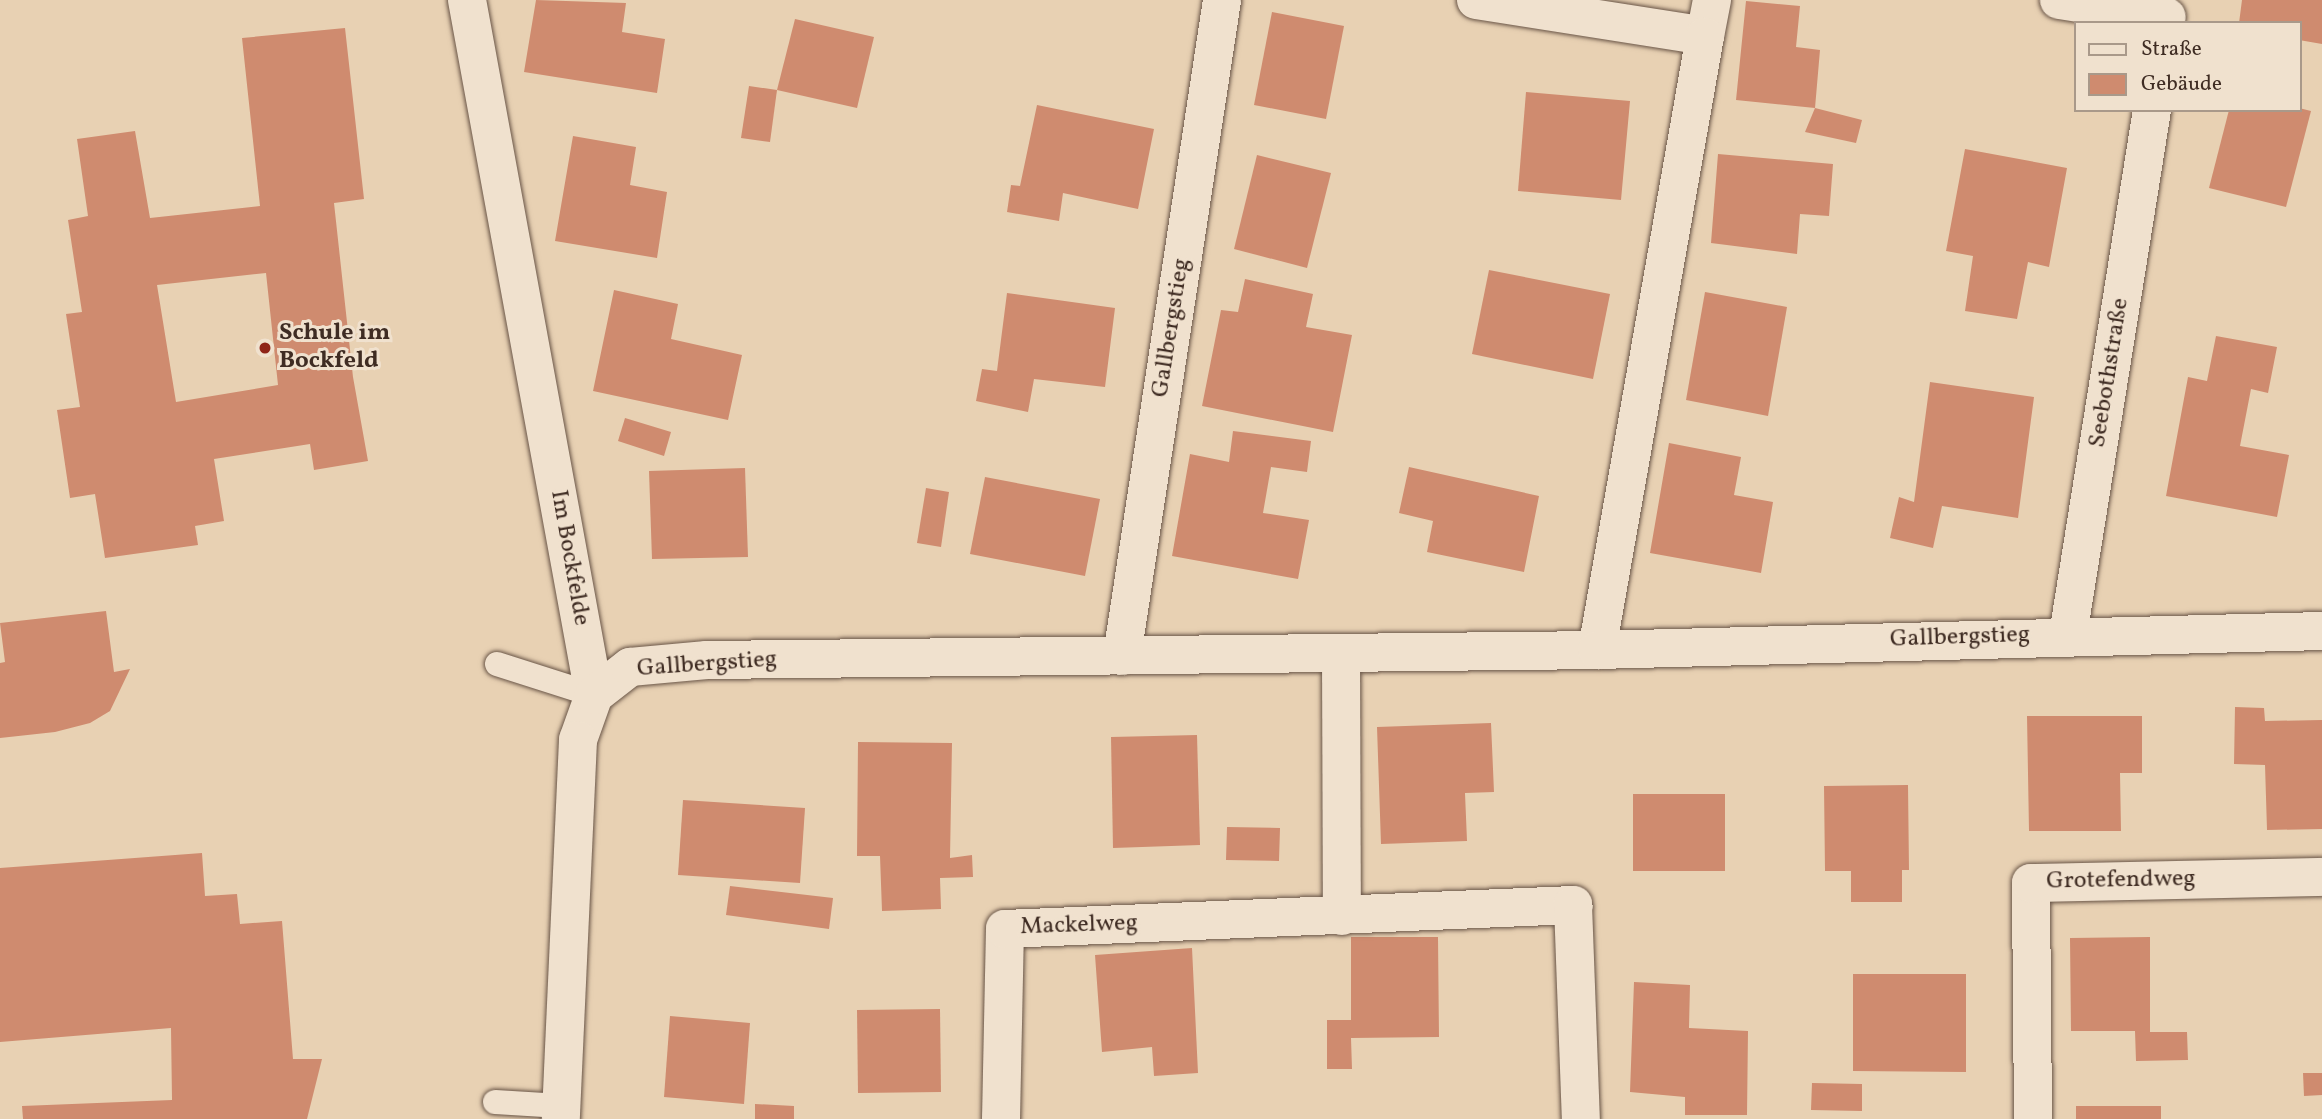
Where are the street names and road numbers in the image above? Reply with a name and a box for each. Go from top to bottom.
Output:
street label: Gallbergstieg [1147,256,1197,400]
street label: Seebothstraße [2084,296,2136,450]
street label: Im Bockfelde [543,488,595,628]
street label: Gallbergstieg [1889,621,2031,655]
street label: Gallbergstieg [636,646,778,684]
street label: Grotefendweg [2046,865,2196,897]
street label: Mackelweg [1020,910,1138,942]

